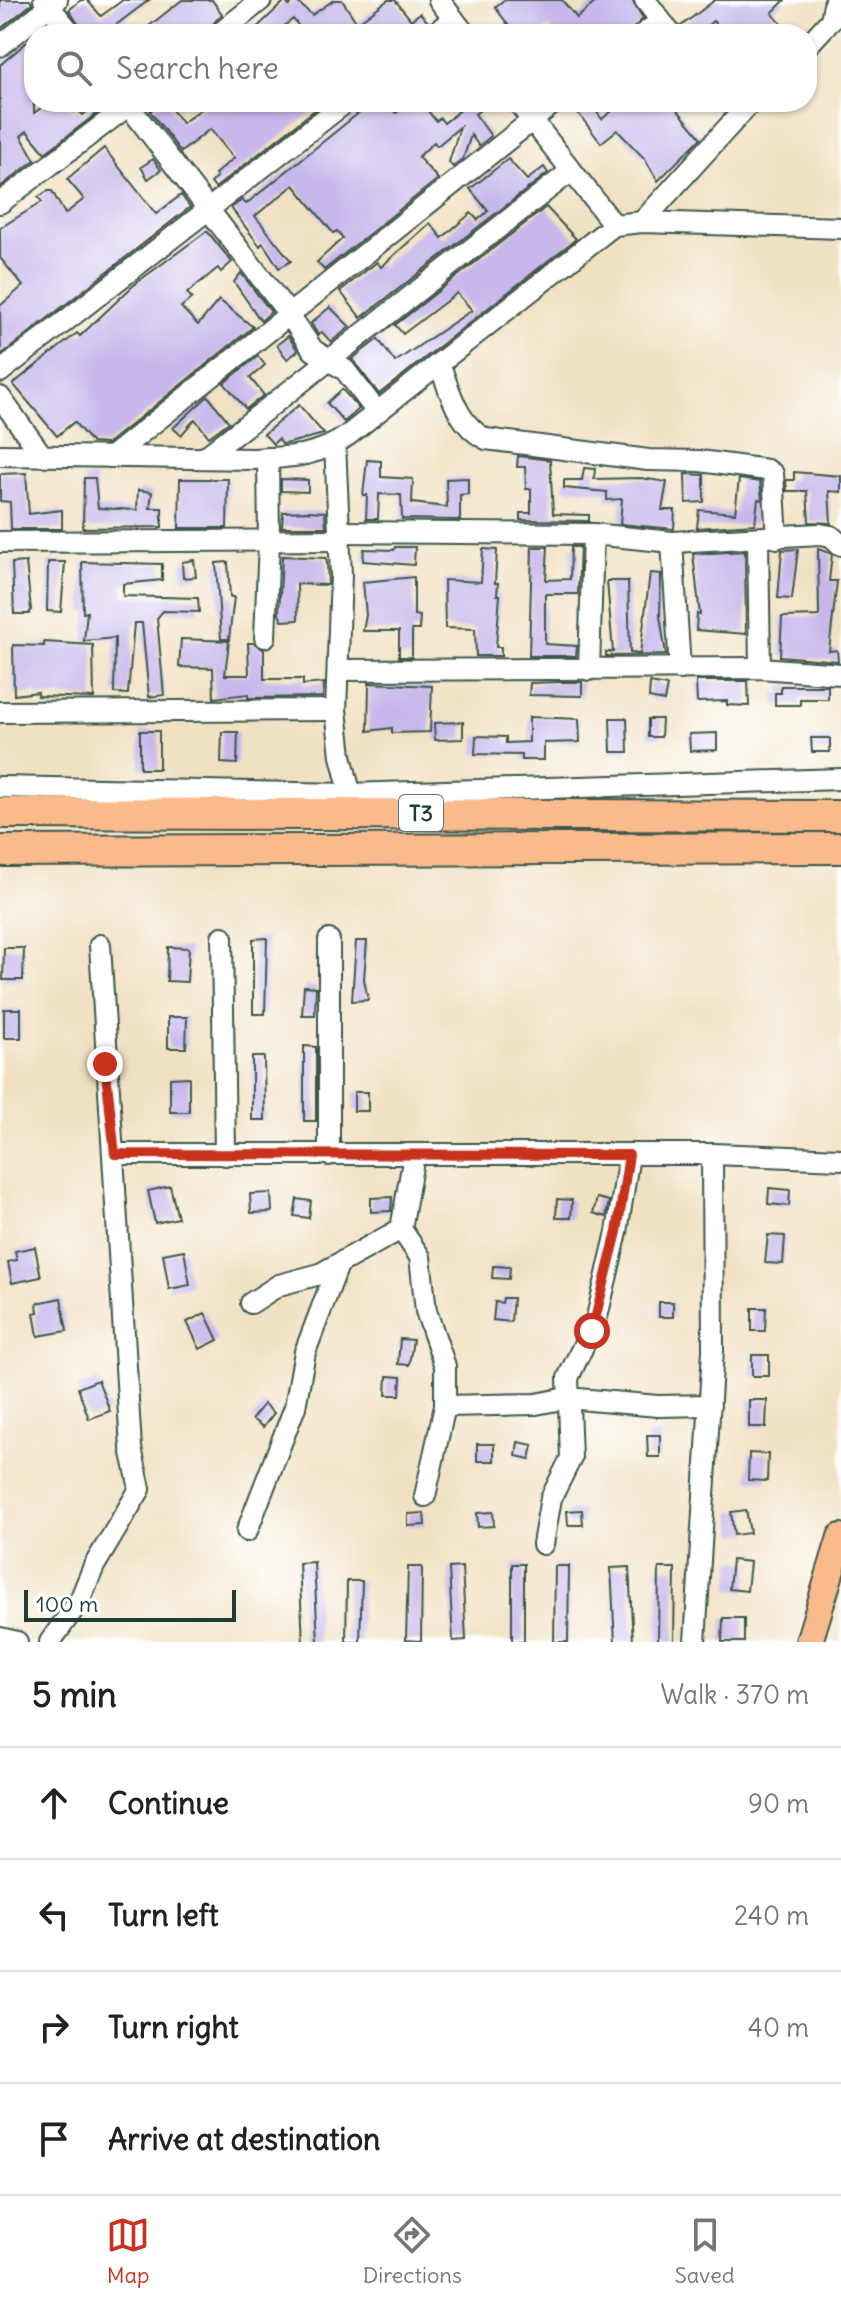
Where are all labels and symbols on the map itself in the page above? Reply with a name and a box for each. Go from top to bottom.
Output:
road number: T3 [399,795,443,831]
route end [87,1046,123,1082]
route start [574,1313,610,1349]
scale bar [24,1586,236,1622]

